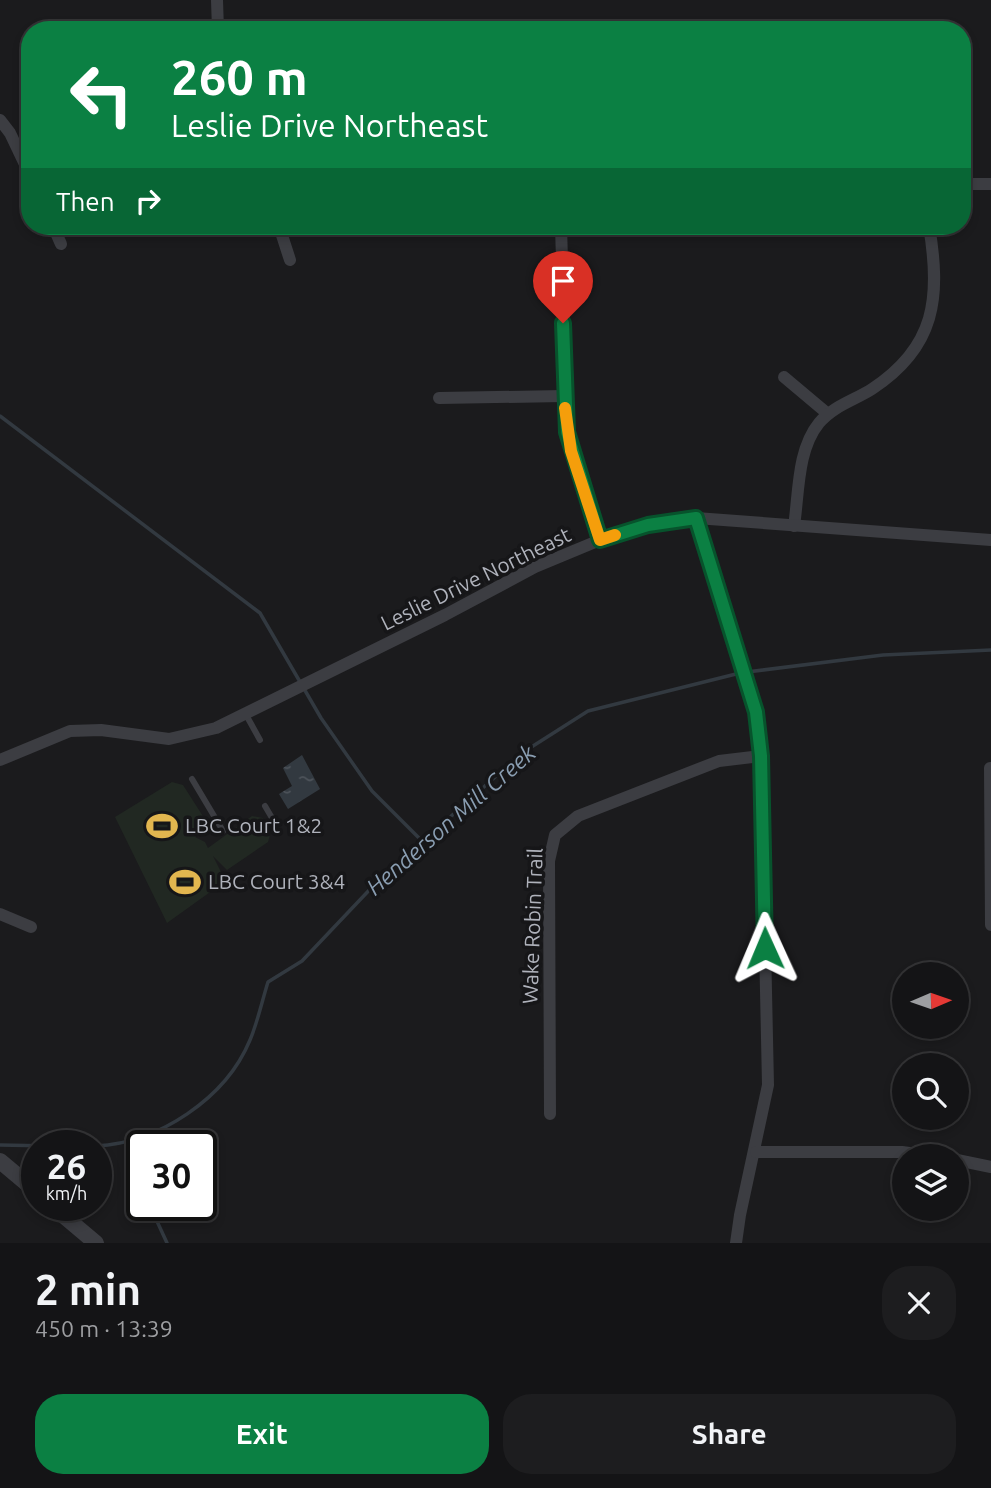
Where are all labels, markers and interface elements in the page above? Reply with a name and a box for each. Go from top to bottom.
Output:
icon: left [56,49,147,140]
text: 260 m [171,49,308,104]
text: Leslie Drive Northeast [171,107,488,143]
icon: right [129,182,167,220]
text: Then [56,187,115,216]
pin [533,251,593,323]
icon: arrive [544,262,582,300]
street label: Leslie Drive Northeast [377,522,574,634]
water label: Henderson Mill Creek [361,740,540,900]
sports icon: LBC Court 1&2 [145,809,179,843]
place label: LBC Court 1&2 [185,813,322,837]
street label: Wake Robin Trail [517,847,547,1004]
sports icon: LBC Court 3&4 [168,865,202,899]
place label: LBC Court 3&4 [208,869,345,893]
position arrow [728,911,802,985]
north arrow [892,962,970,1040]
map controls [892,962,969,1221]
button: search [892,1053,969,1130]
speed limit sign: 30 [126,1130,217,1221]
button: layers [892,1144,969,1221]
text: 26 [47,1146,86,1186]
text: km/h [46,1183,87,1203]
text: 2 min [35,1266,141,1313]
button: close [882,1266,956,1340]
text: 450 m · 13:39 [35,1316,173,1341]
button: Exit [35,1394,489,1474]
button: Share [503,1394,956,1474]

